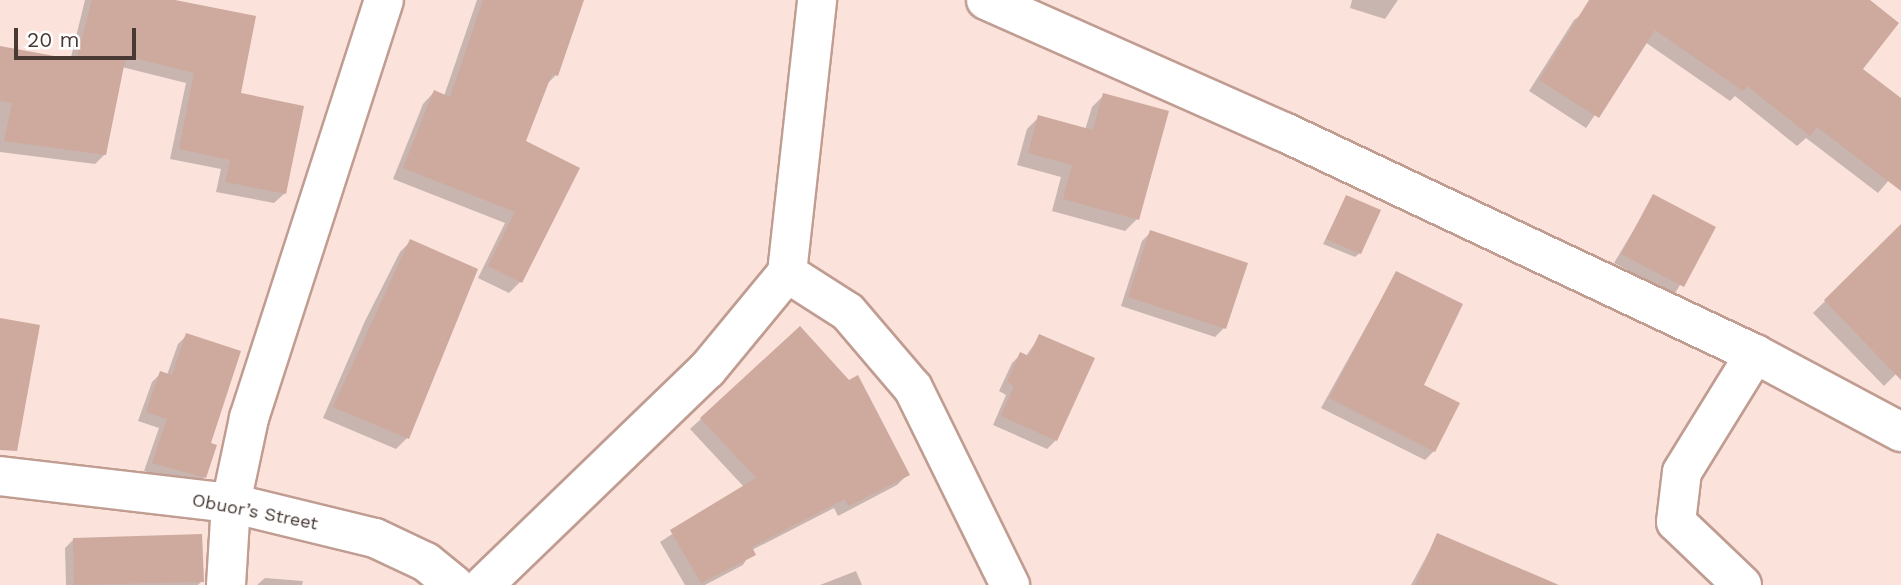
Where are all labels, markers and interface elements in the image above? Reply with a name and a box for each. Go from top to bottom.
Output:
scale bar [18,14,140,58]
text: 20 m [27,27,79,52]
street label: Obuor’s Street [190,489,320,535]

